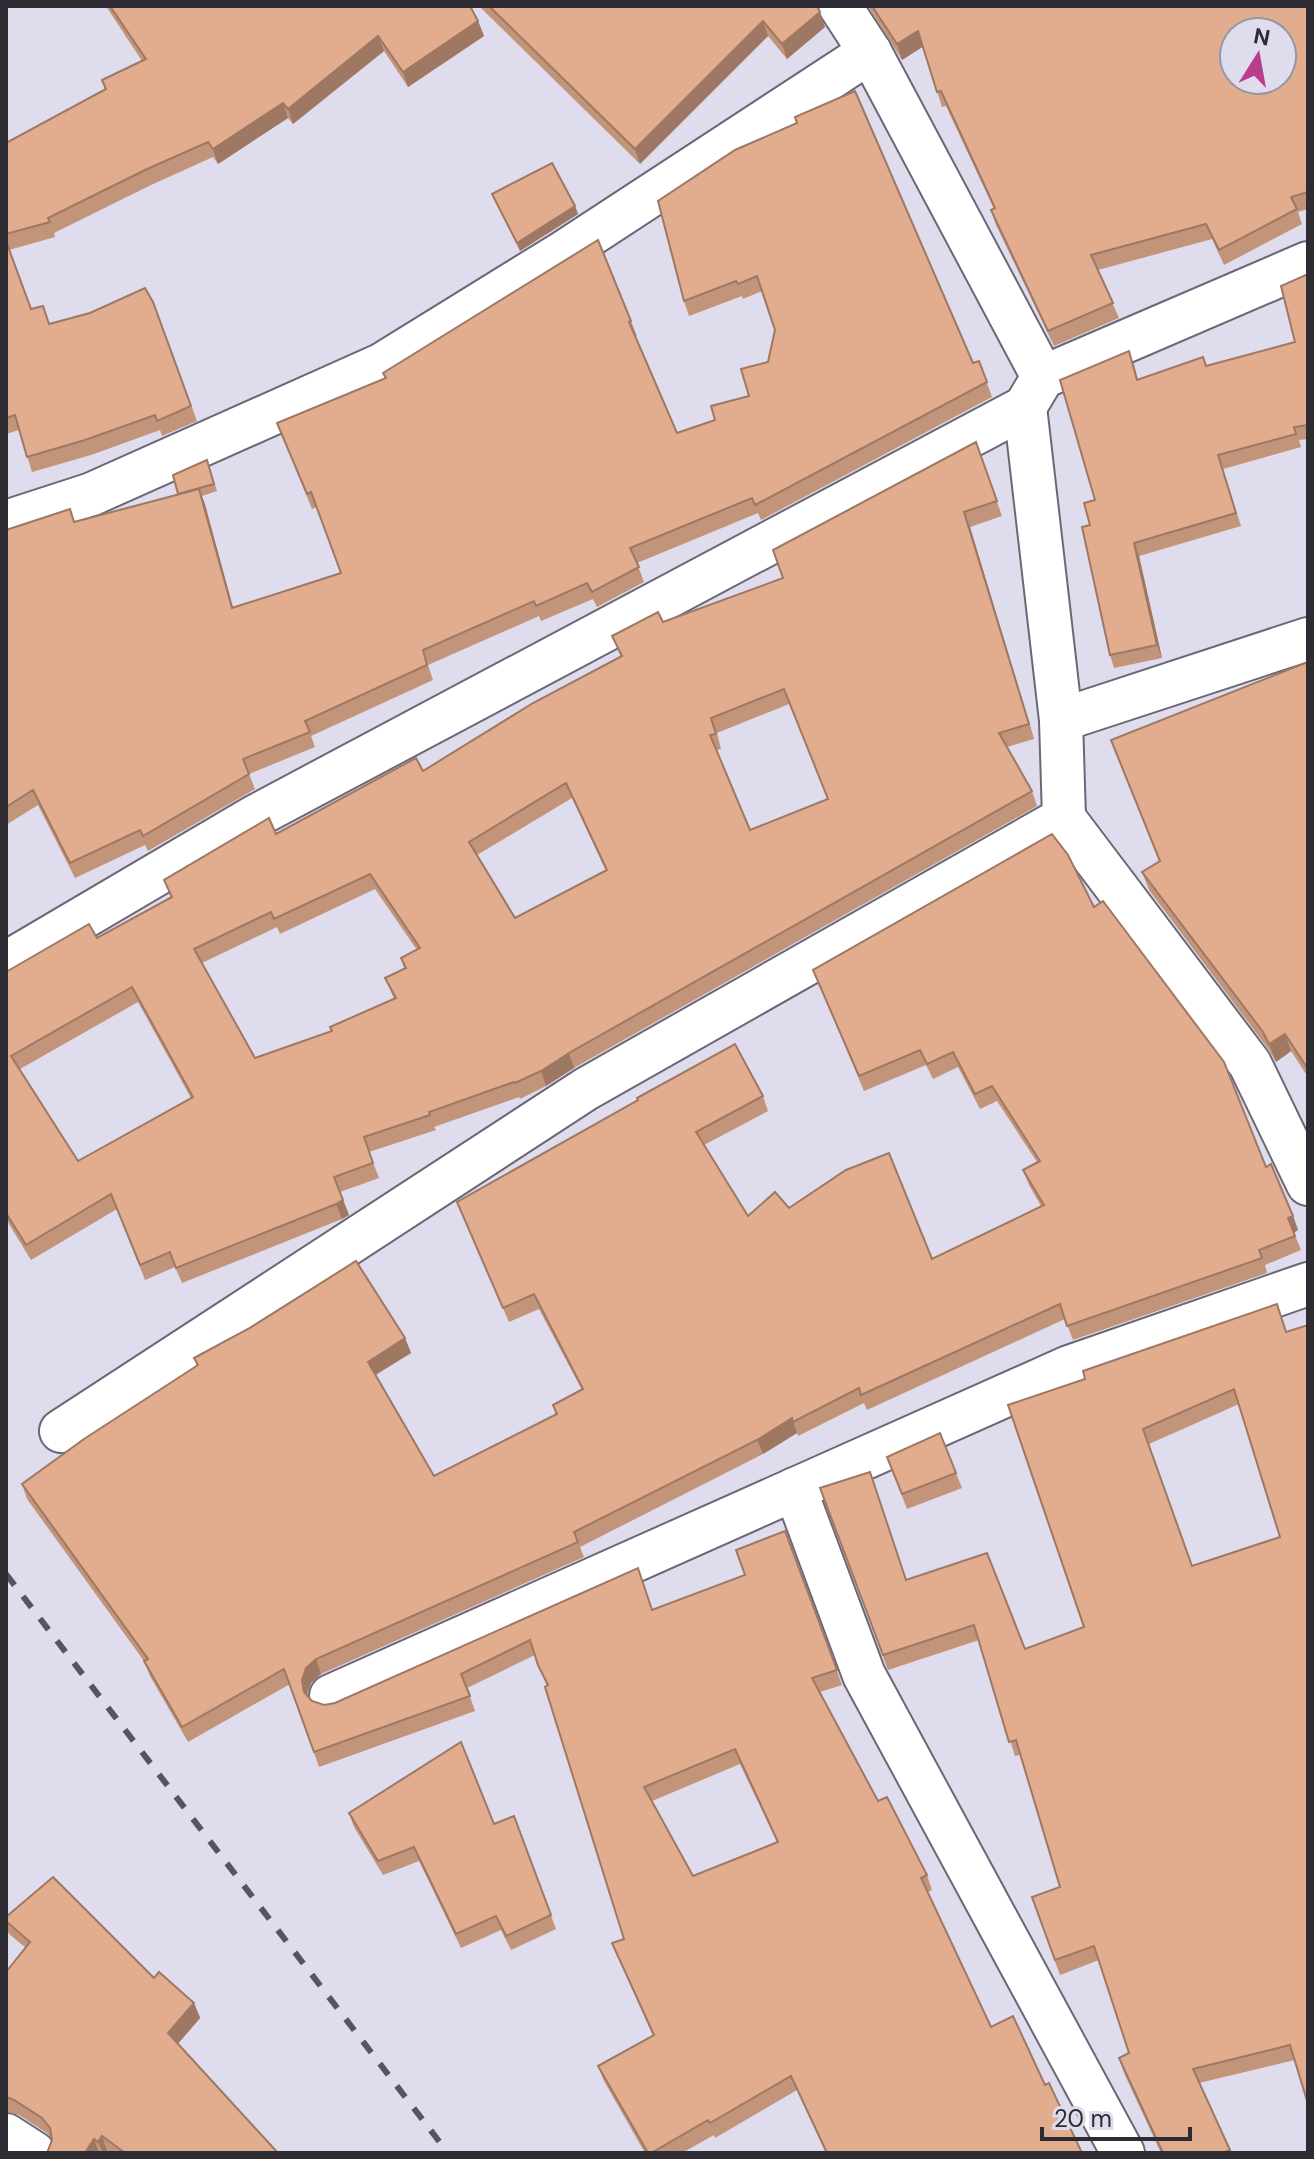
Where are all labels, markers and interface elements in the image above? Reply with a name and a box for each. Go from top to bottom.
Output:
north arrow [1218,16,1298,96]
text: N [1251,21,1272,53]
scale bar [1042,2091,1190,2141]
text: 20 m [1054,2103,1112,2134]

